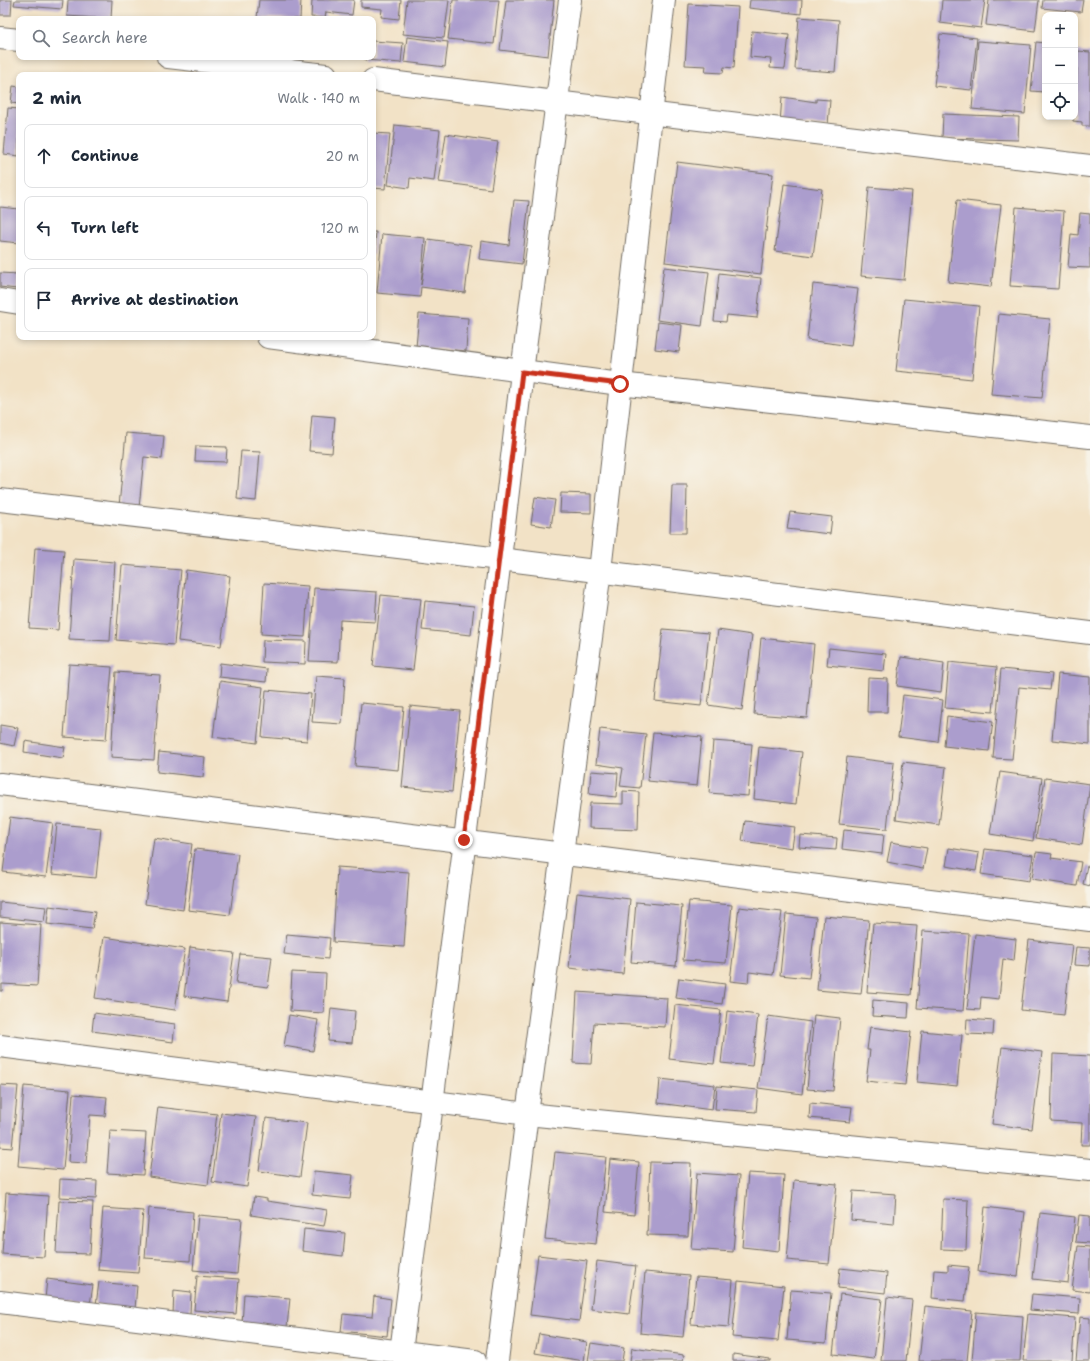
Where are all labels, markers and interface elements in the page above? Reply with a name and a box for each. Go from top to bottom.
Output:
map controls [1042,12,1078,120]
button: + [1042,12,1078,48]
search box [16,16,376,60]
icon: search [30,27,52,49]
text: Search here [62,28,148,48]
button: − [1042,48,1078,84]
button: locate [1042,84,1078,120]
text: 2 min [32,87,82,109]
text: Walk · 140 m [277,90,360,107]
icon: ahead [33,145,55,167]
text: Continue [71,146,139,166]
text: 20 m [326,148,359,165]
icon: left [33,217,55,239]
text: Turn left [71,218,139,238]
text: 120 m [321,220,359,237]
icon: arrive [33,289,55,311]
text: Arrive at destination [71,290,239,310]
route start [611,375,629,393]
route end [455,831,473,849]

